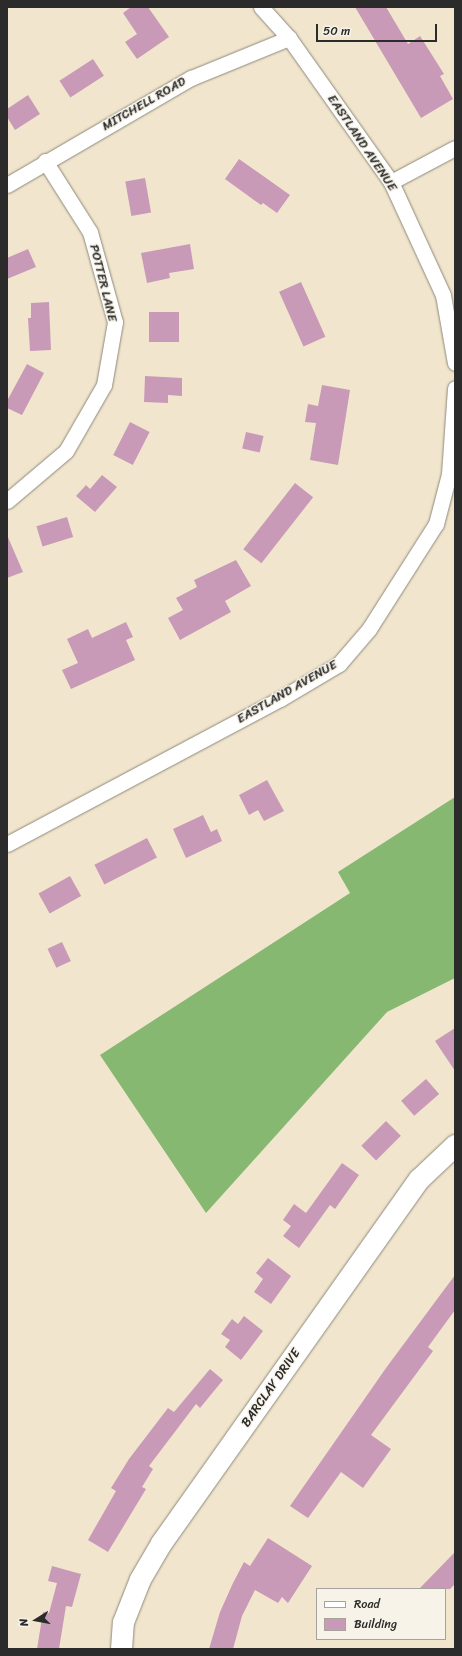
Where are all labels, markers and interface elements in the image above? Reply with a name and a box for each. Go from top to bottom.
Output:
scale bar [318,16,439,42]
text: 50 m [323,20,350,42]
street label: MITCHELL ROAD [99,74,189,134]
street label: EASTLAND AVENUE [324,92,400,194]
street label: POTTER LANE [86,243,120,323]
street label: EASTLAND AVENUE [234,657,340,727]
street label: BARCLAY DRIVE [238,1345,304,1431]
legend [316,1588,446,1640]
text: Road [354,1593,380,1615]
north arrow [16,1600,56,1640]
text: Building [354,1613,397,1635]
text: N [14,1617,34,1628]

